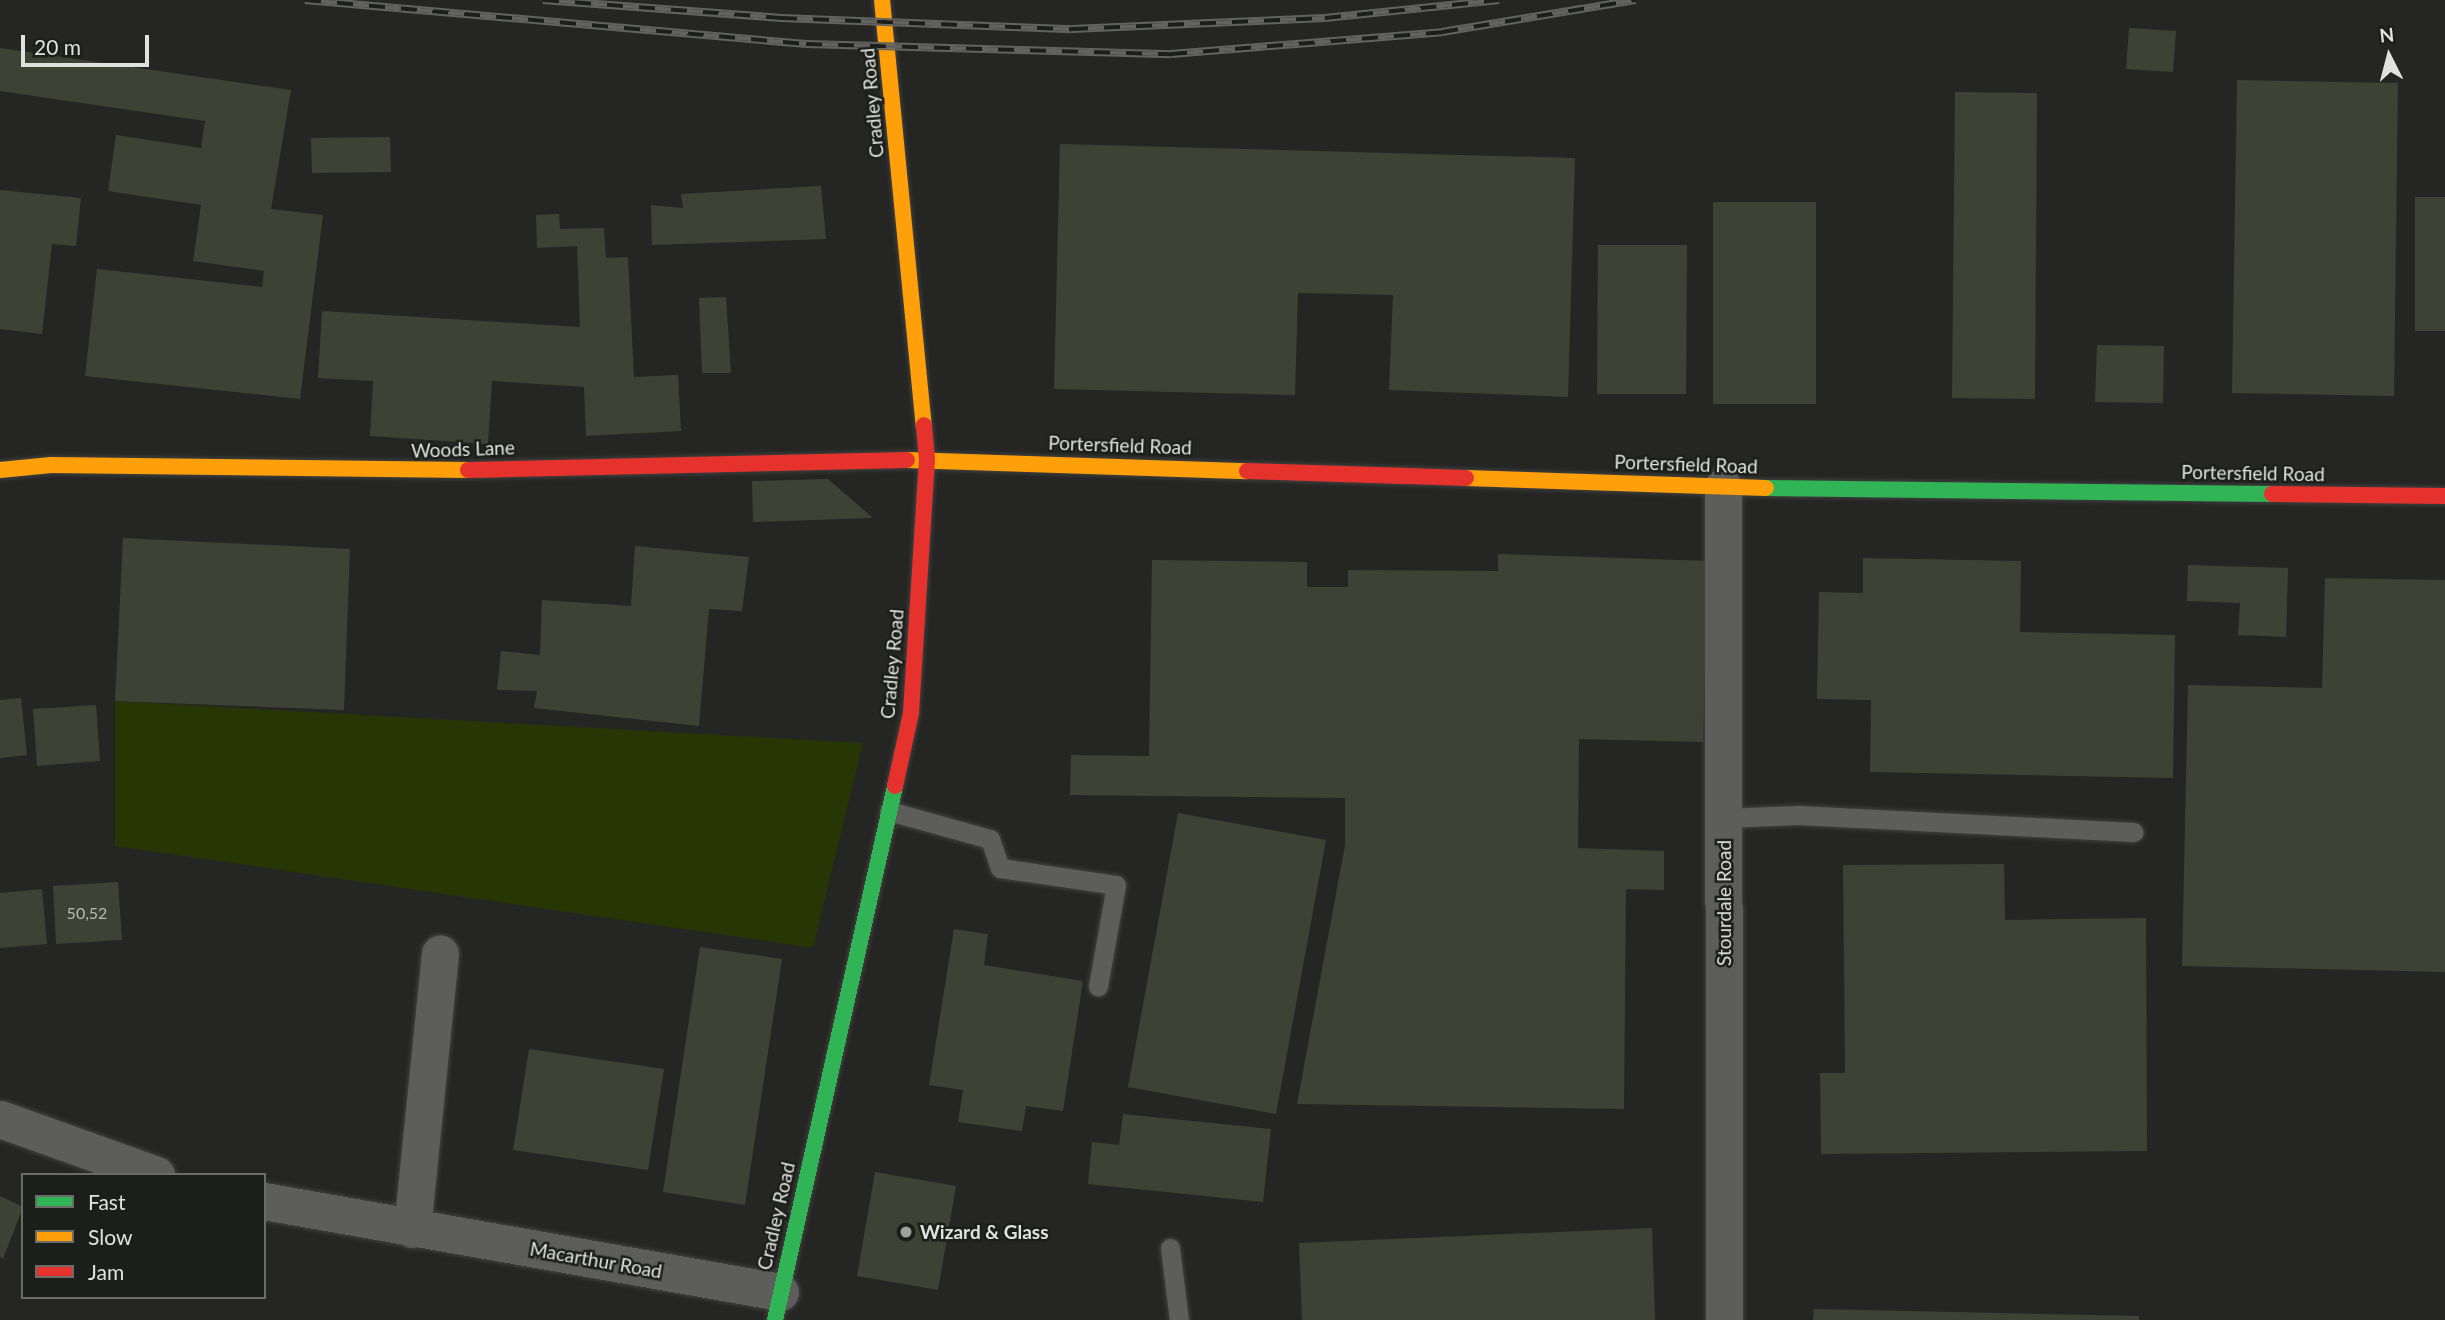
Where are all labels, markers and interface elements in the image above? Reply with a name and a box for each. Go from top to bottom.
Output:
scale bar [24,21,152,65]
north arrow [2354,21,2424,91]
text: N [2378,22,2395,47]
text: 20 m [34,34,81,59]
street label: Cradley Road [856,47,888,159]
street label: Portersfield Road [1048,431,1192,459]
street label: Woods Lane [411,436,515,462]
street label: Portersfield Road [1614,450,1758,478]
street label: Portersfield Road [2181,460,2325,486]
street label: Cradley Road [876,608,908,720]
street label: Stourdale Road [1713,840,1735,966]
house number: 50,52 [67,903,107,923]
street label: Cradley Road [752,1160,800,1272]
legend [21,1173,266,1299]
text: Fast [88,1189,125,1214]
place label: Wizard & Glass [920,1221,1048,1243]
text: Slow [88,1224,132,1249]
marker: Wizard & Glass [898,1224,914,1240]
street label: Macarthur Road [528,1237,664,1283]
text: Jam [88,1259,124,1284]

